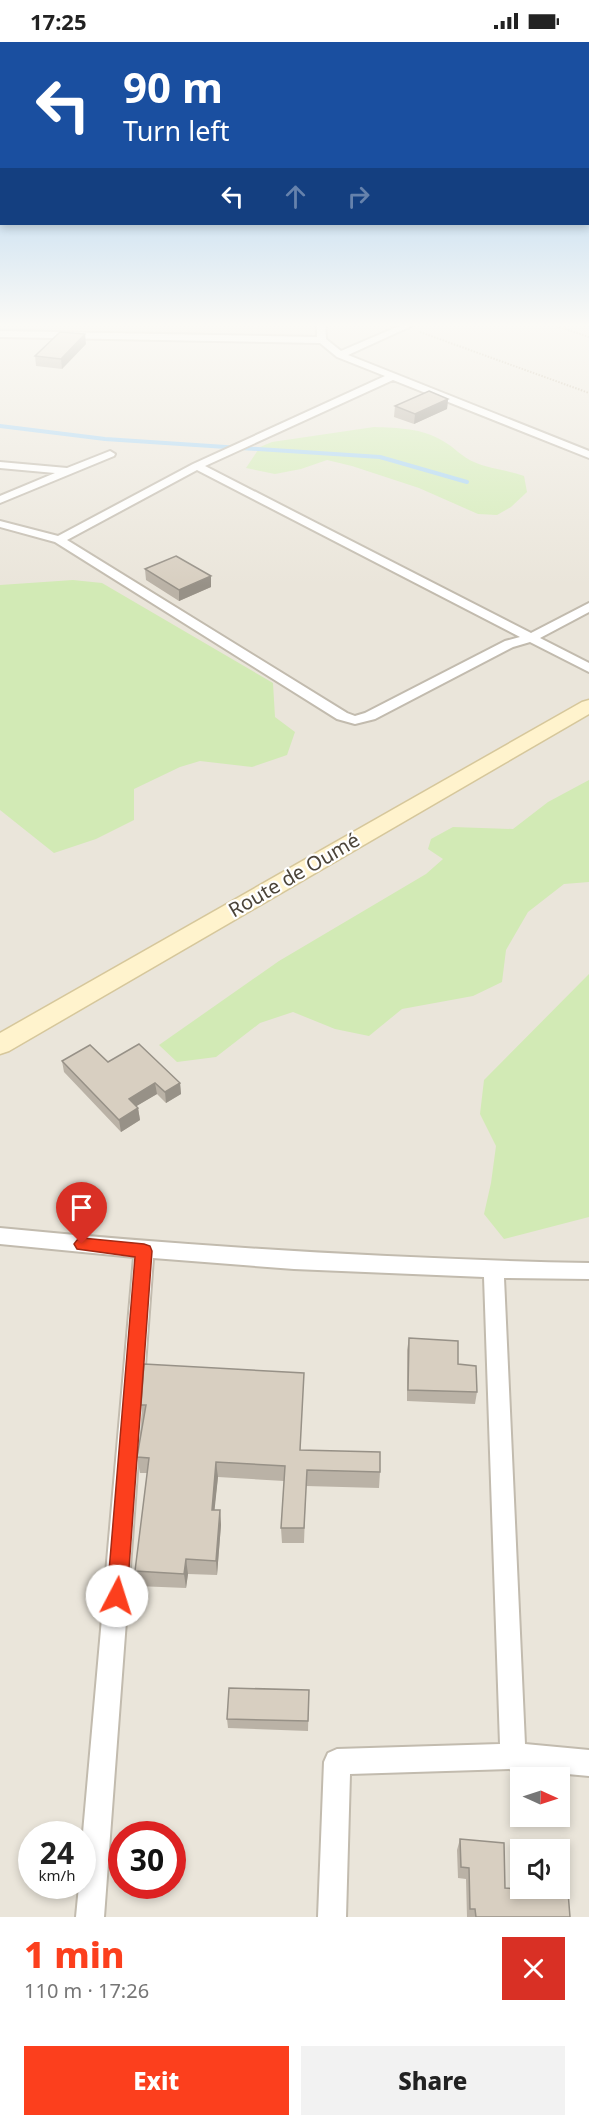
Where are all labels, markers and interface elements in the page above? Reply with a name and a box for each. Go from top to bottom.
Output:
text: 17:25 [30,6,87,36]
text: 90 m [123,58,223,115]
icon: left [24,66,102,144]
text: Turn left [123,112,229,149]
icon: left [216,180,249,213]
icon: ahead [279,180,312,213]
icon: right [342,180,375,213]
street label: Route de Oumé [223,826,364,923]
pin [56,1182,107,1244]
icon: arrive [65,1191,98,1224]
position arrow [85,1564,149,1628]
north arrow [510,1767,570,1827]
map controls [510,1767,570,1899]
speed limit sign: 30 [108,1821,186,1899]
text: 24 [40,1832,74,1873]
button: sound [510,1839,570,1899]
text: km/h [39,1865,75,1885]
text: 1 min [24,1930,125,1979]
button: close [502,1937,565,2000]
text: 110 m · 17:26 [24,1977,149,2004]
button: Exit [24,2046,289,2115]
button: Share [301,2046,565,2115]

